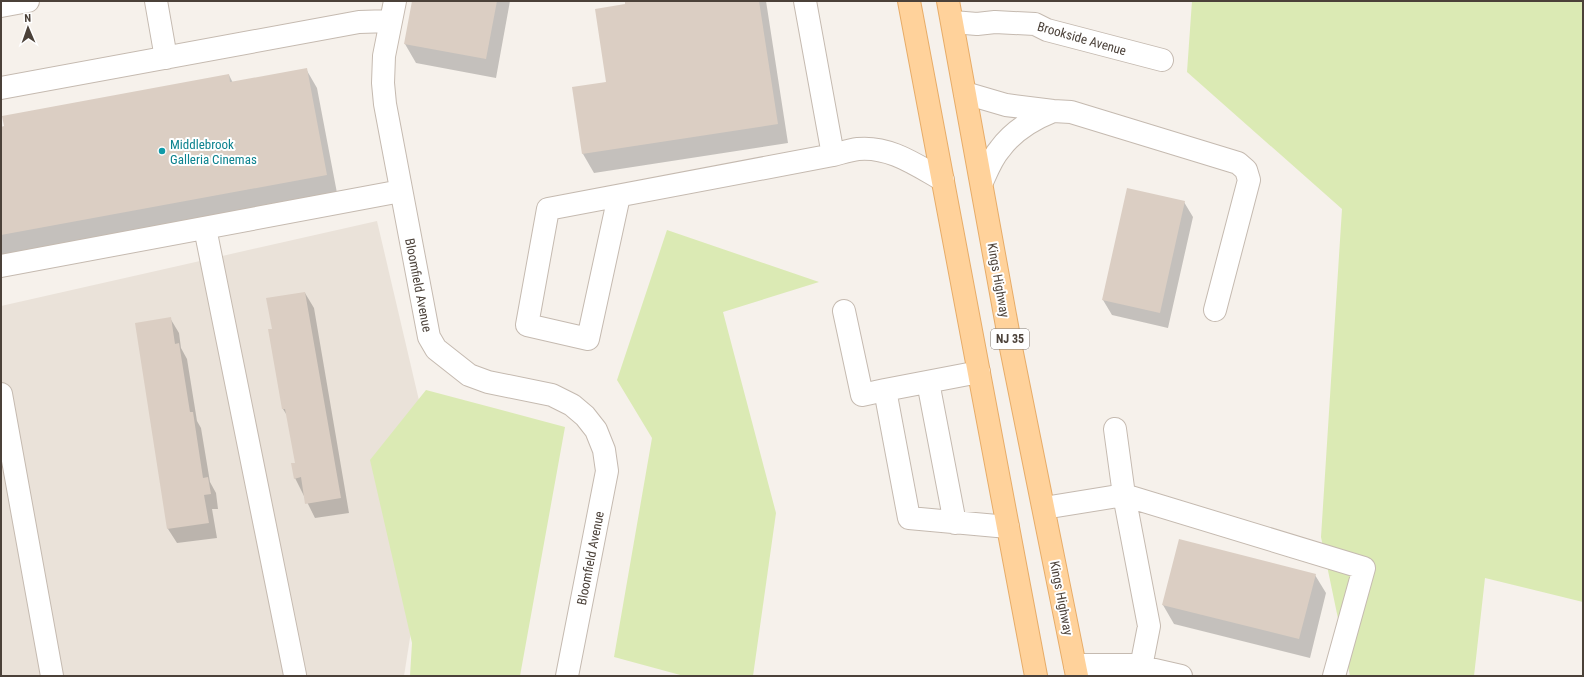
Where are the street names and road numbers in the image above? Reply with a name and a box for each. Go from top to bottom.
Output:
street label: Brookside Avenue [1036,19,1128,58]
street label: Bloomfield Avenue [402,237,435,333]
street label: Kings Highway [985,242,1013,319]
road number: NJ 35 [991,329,1029,349]
street label: Bloomfield Avenue [574,510,607,606]
street label: Kings Highway [1047,560,1076,637]

